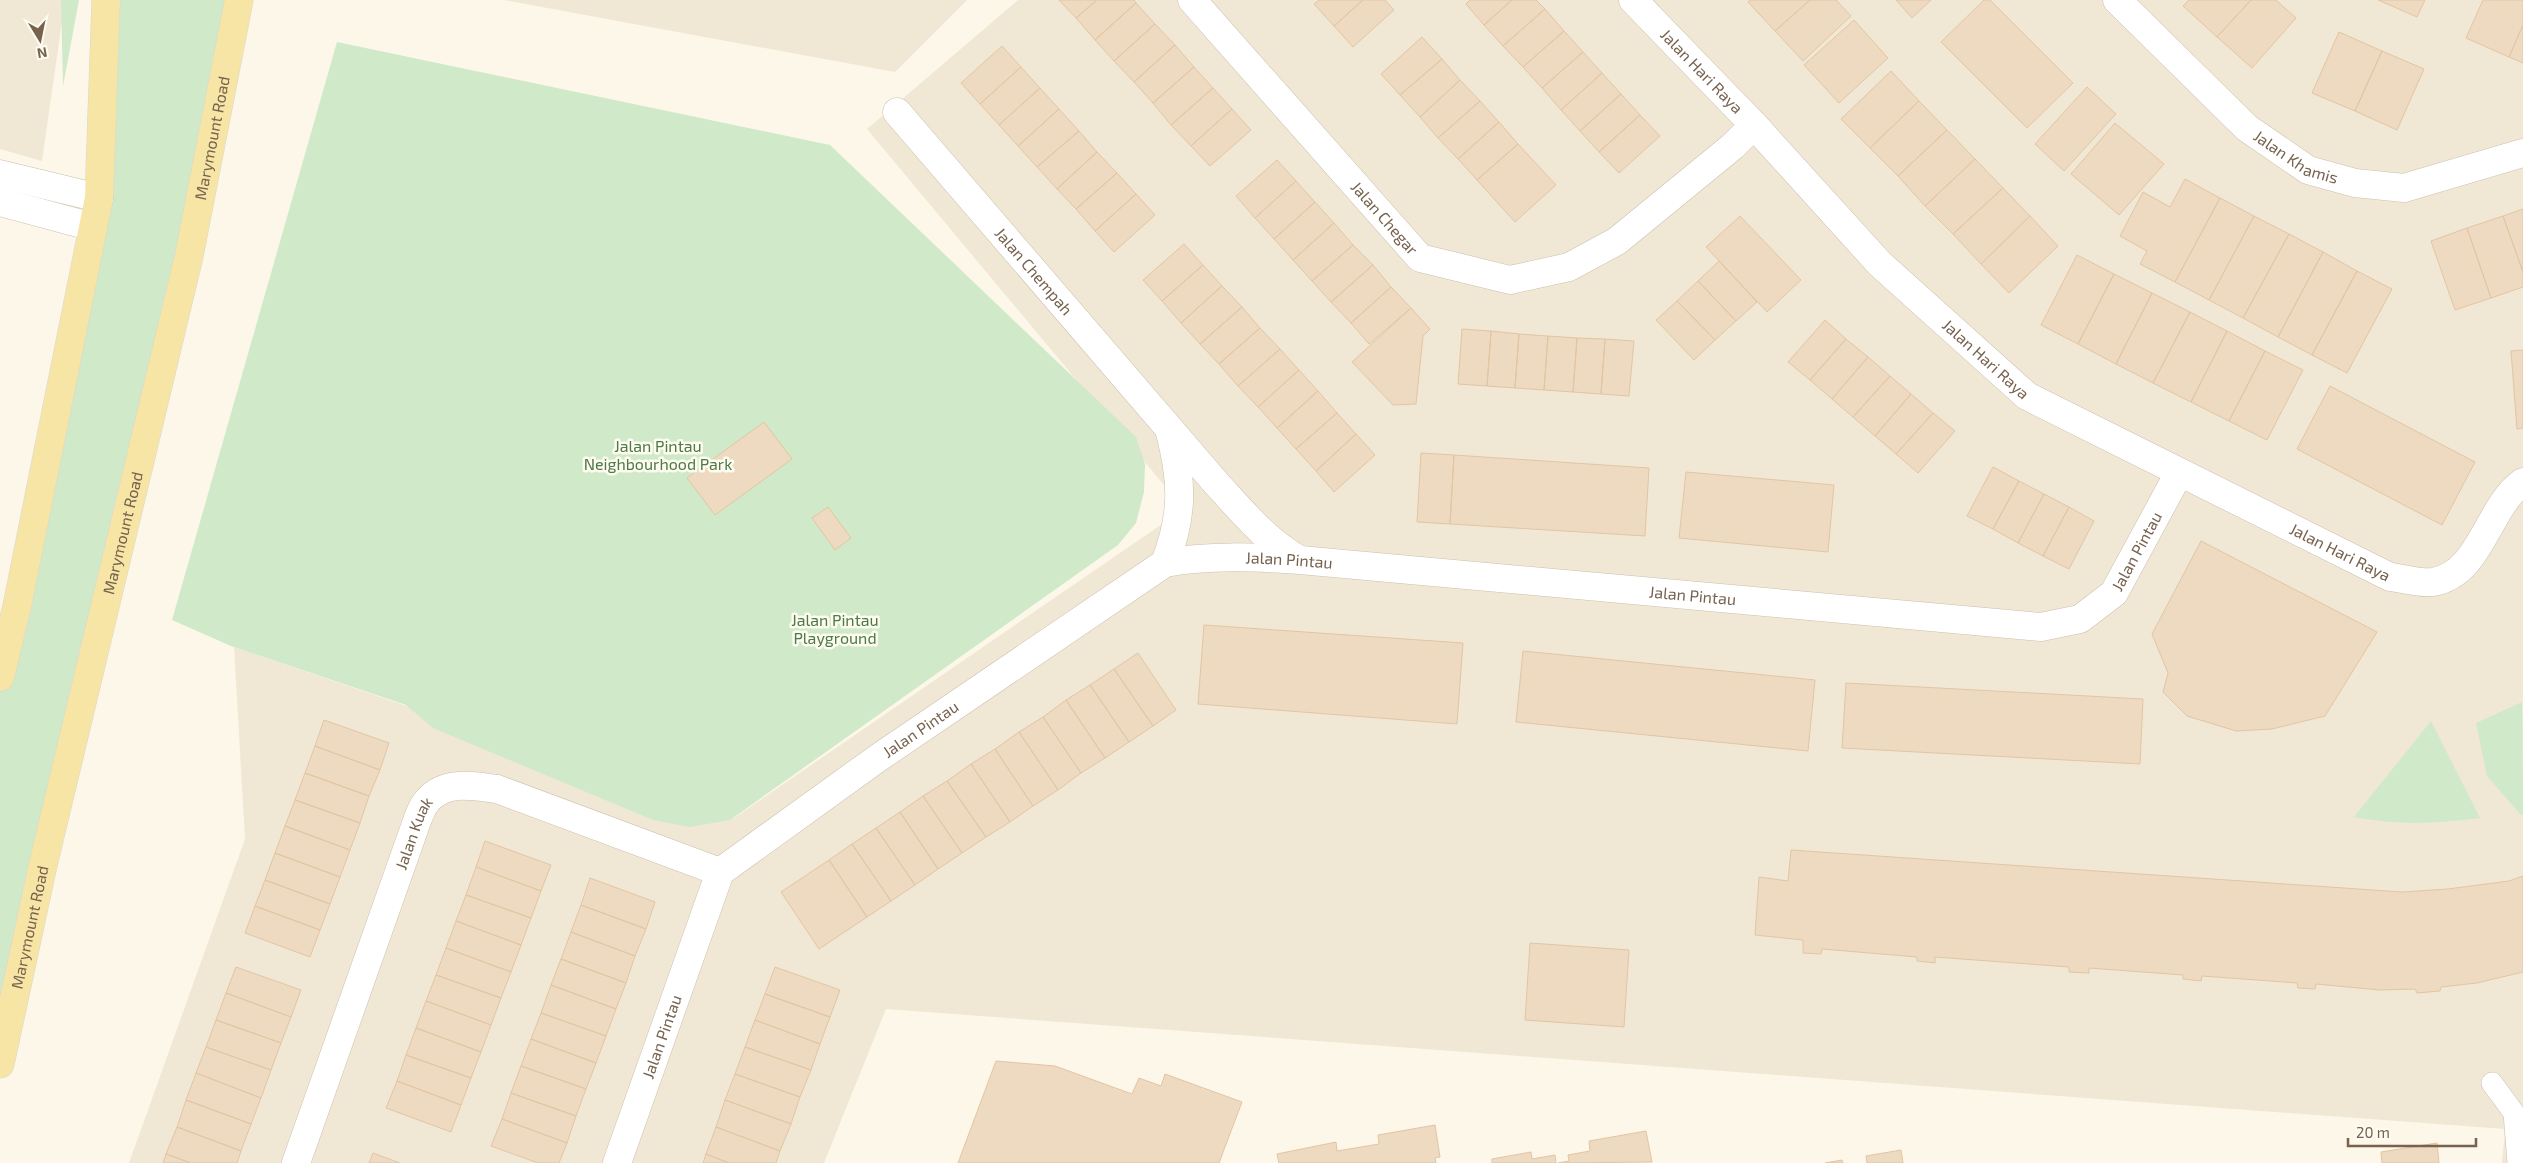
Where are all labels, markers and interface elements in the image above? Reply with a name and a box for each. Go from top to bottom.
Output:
north arrow [15,15,65,65]
street label: Jalan Hari Raya [1657,25,1747,117]
text: N [36,44,49,63]
street label: Marymount Road [190,74,233,202]
street label: Jalan Khamis [2250,126,2340,187]
street label: Jalan Chegar [1348,177,1423,259]
street label: Jalan Chempah [992,223,1077,318]
street label: Jalan Hari Raya [1939,315,2034,403]
park label: Jalan Pintau Neighbourhood Park [584,436,732,473]
street label: Marymount Road [98,469,146,596]
street label: Jalan Pintau [2107,508,2165,594]
street label: Jalan Hari Raya [2287,519,2394,585]
street label: Jalan Pintau [1245,547,1334,572]
street label: Jalan Pintau [1648,582,1737,608]
park label: Jalan Pintau Playground [791,610,879,647]
street label: Jalan Pintau [879,696,962,761]
street label: Jalan Kuak [391,792,436,872]
street label: Marymount Road [7,864,52,991]
street label: Jalan Pintau [638,992,685,1081]
scale bar [2348,1116,2476,1148]
text: 20 m [2356,1123,2390,1141]

